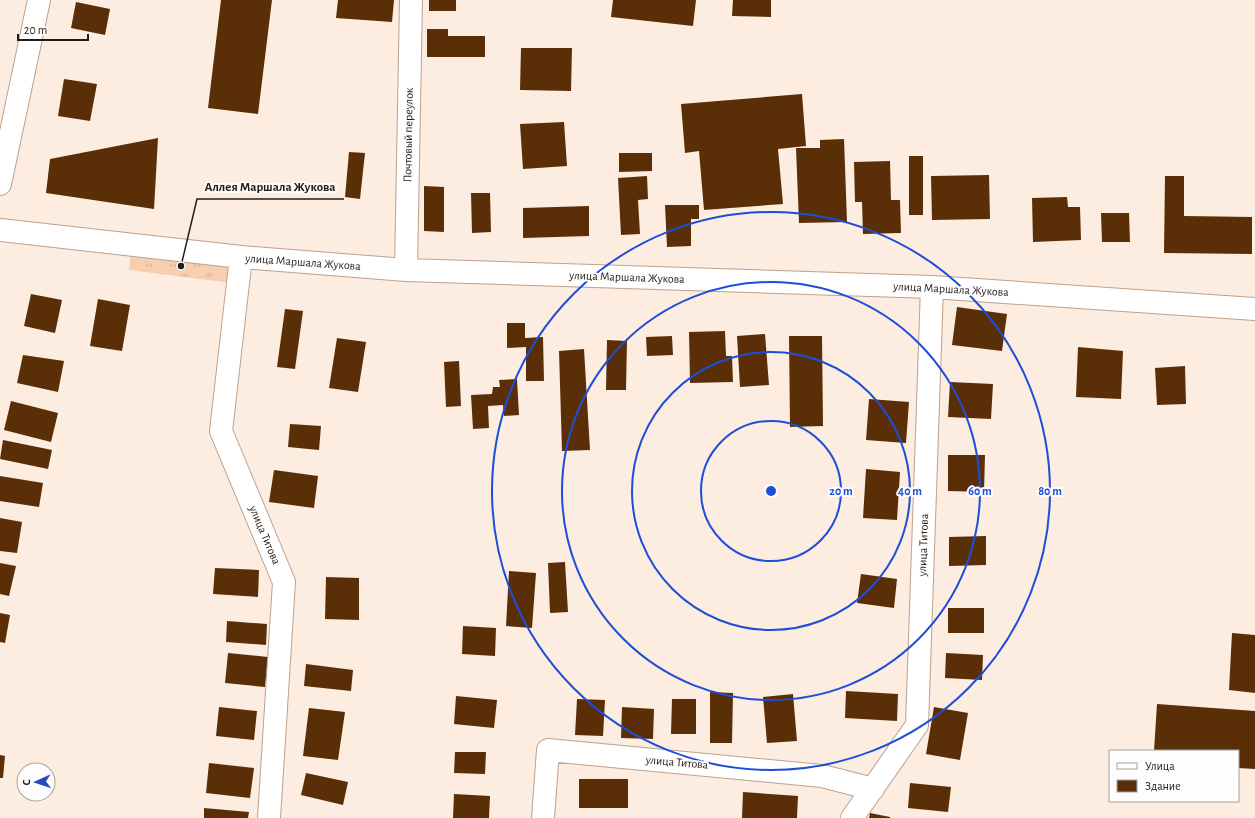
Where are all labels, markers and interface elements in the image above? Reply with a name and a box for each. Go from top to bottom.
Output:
scale bar [18,16,88,42]
text: 20 m [24,24,47,36]
street label: Почтовый переулок [401,87,416,183]
callout: Аллея Маршала Жукова [197,174,344,199]
text: Аллея Маршала Жукова [205,181,335,194]
street label: улица Маршала Жукова [244,252,362,273]
street label: улица Маршала Жукова [568,269,685,286]
street label: улица Маршала Жукова [892,280,1010,299]
centre of rings [764,484,778,498]
text: 20 m [829,485,853,497]
text: 40 m [898,485,922,497]
text: 60 m [968,485,992,497]
text: 80 m [1038,485,1062,497]
street label: улица Титова [246,503,283,567]
street label: улица Титова [916,513,931,578]
legend [1109,750,1239,802]
street label: улица Титова [644,753,709,772]
text: Улица [1145,760,1175,772]
north arrow [16,762,56,802]
text: С [21,779,32,786]
text: Здание [1145,780,1181,792]

